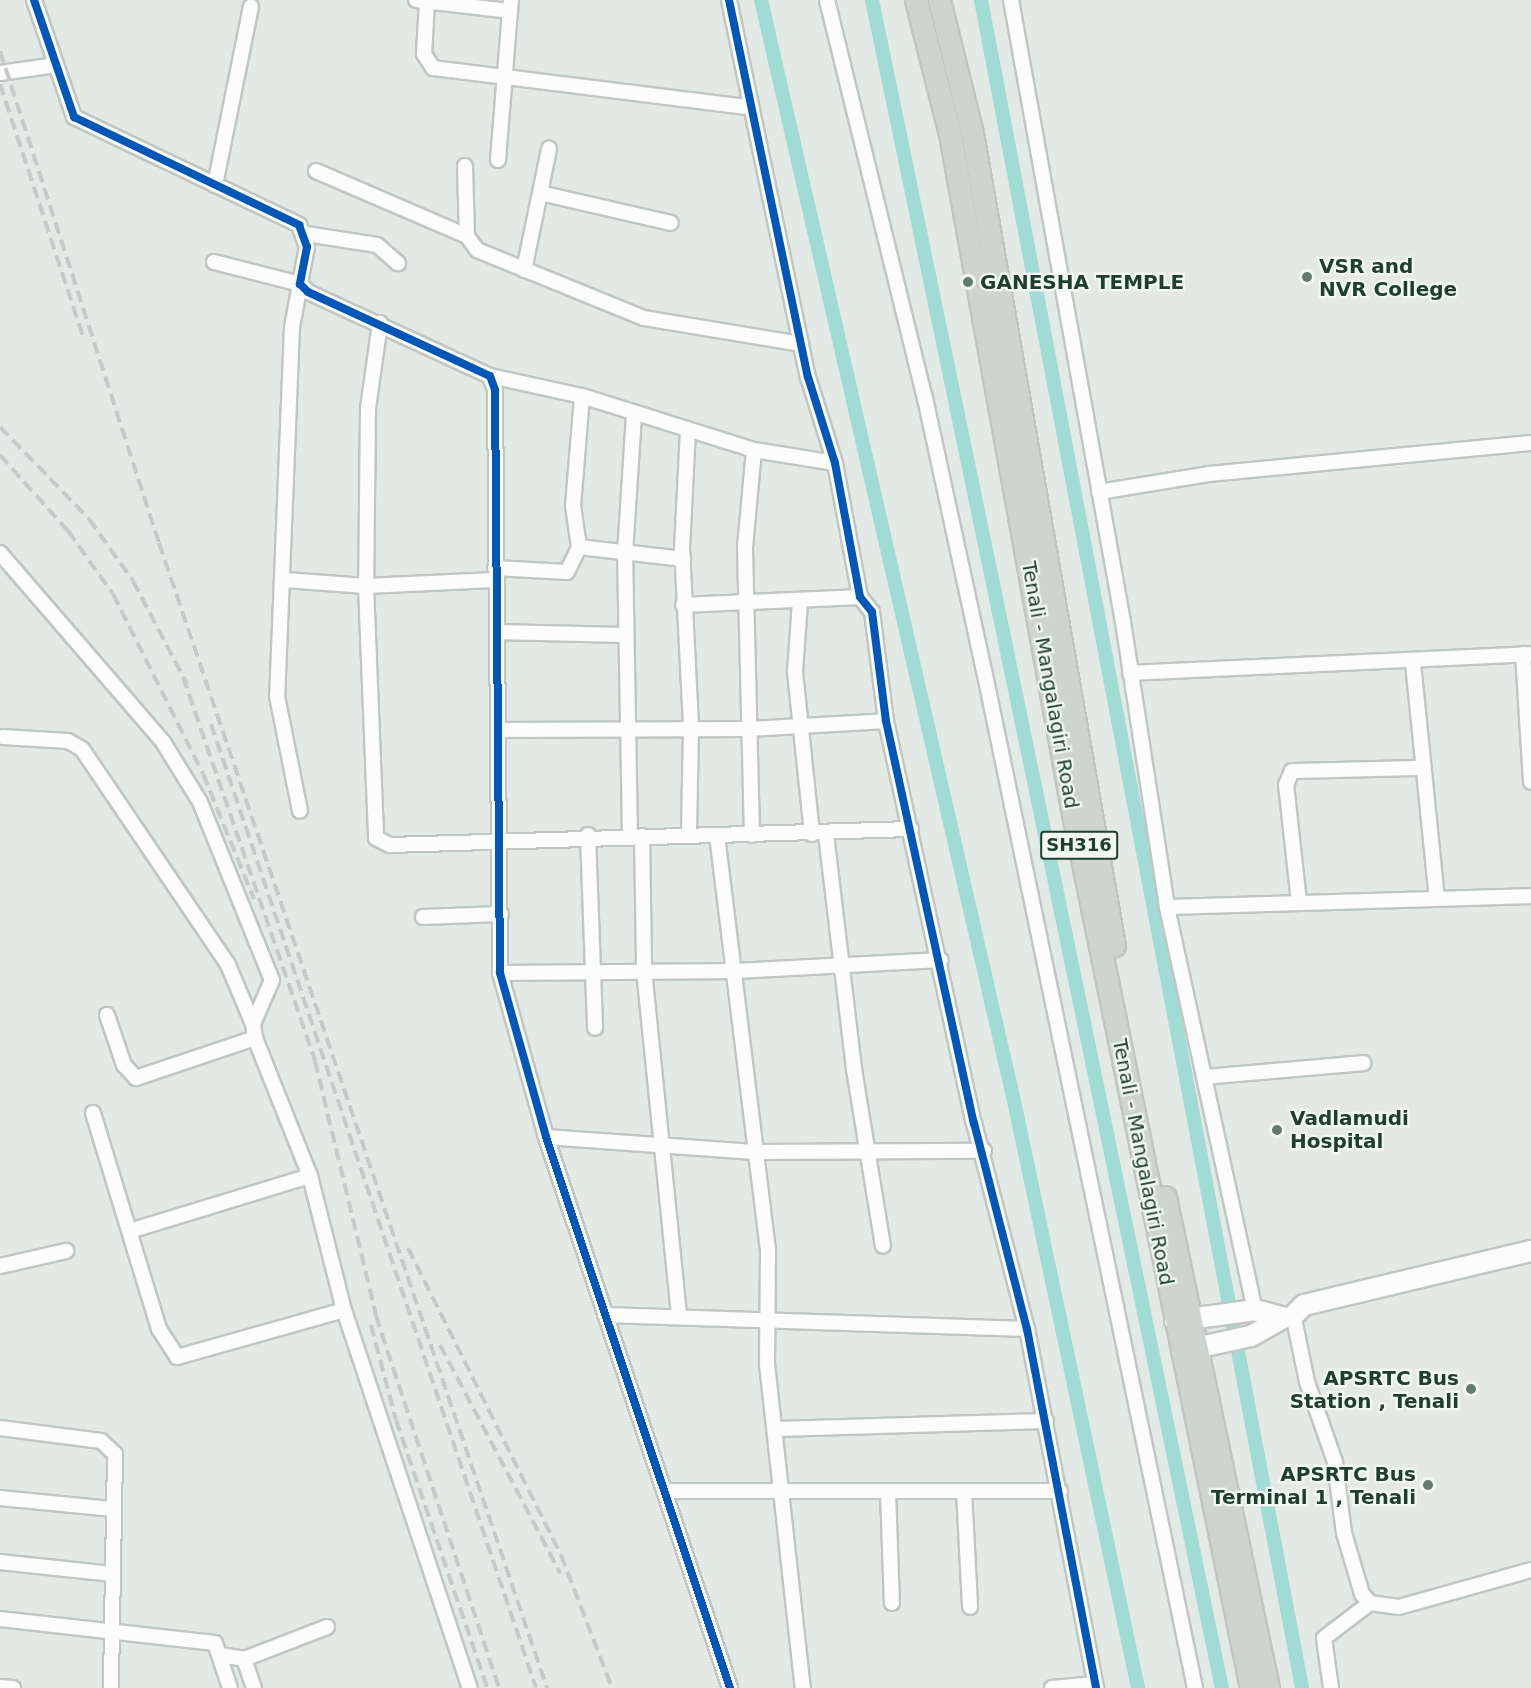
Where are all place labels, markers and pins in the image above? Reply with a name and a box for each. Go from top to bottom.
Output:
place label: VSR and NVR College [1319,254,1457,301]
place label: GANESHA TEMPLE [980,270,1184,294]
marker: VSR and NVR College [1300,270,1314,284]
marker: GANESHA TEMPLE [961,275,975,289]
place label: Vadlamudi Hospital [1290,1106,1409,1153]
marker: Vadlamudi Hospital [1268,1121,1286,1139]
place label: APSRTC Bus Station , Tenali [1290,1366,1459,1413]
marker: APSRTC Bus Station , Tenali [1464,1382,1478,1396]
place label: APSRTC Bus Terminal 1 , Tenali [1211,1462,1416,1509]
marker: APSRTC Bus Terminal 1 , Tenali [1421,1478,1435,1492]

